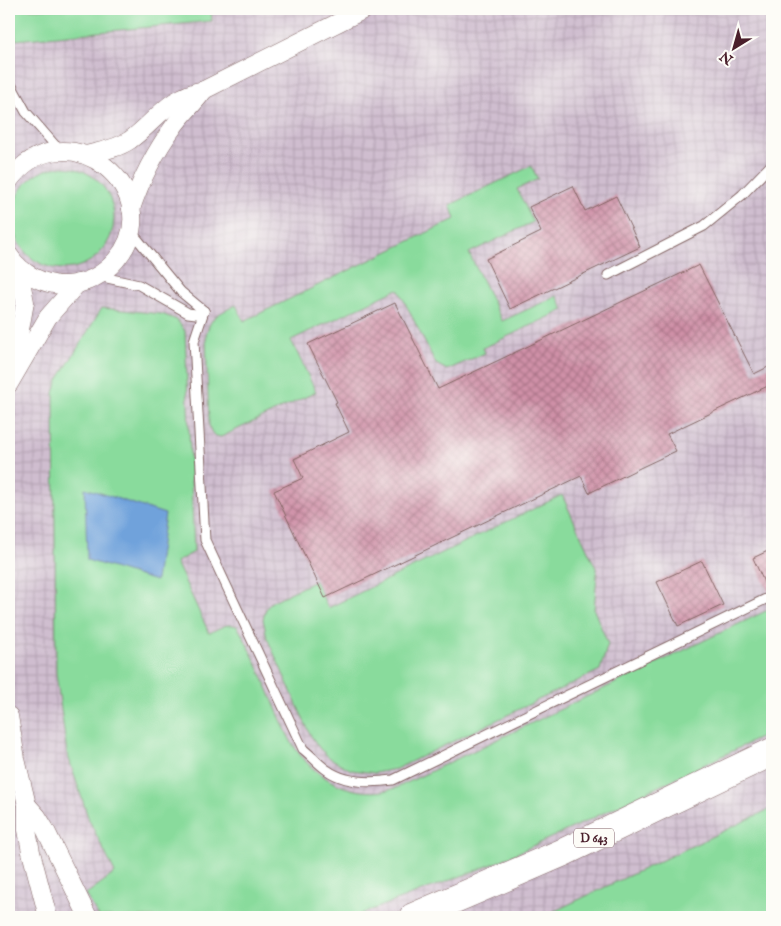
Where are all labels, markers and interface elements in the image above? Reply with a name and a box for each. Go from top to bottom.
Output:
north arrow [708,22,758,72]
text: N [717,47,738,69]
road number: D 643 [574,828,614,848]

